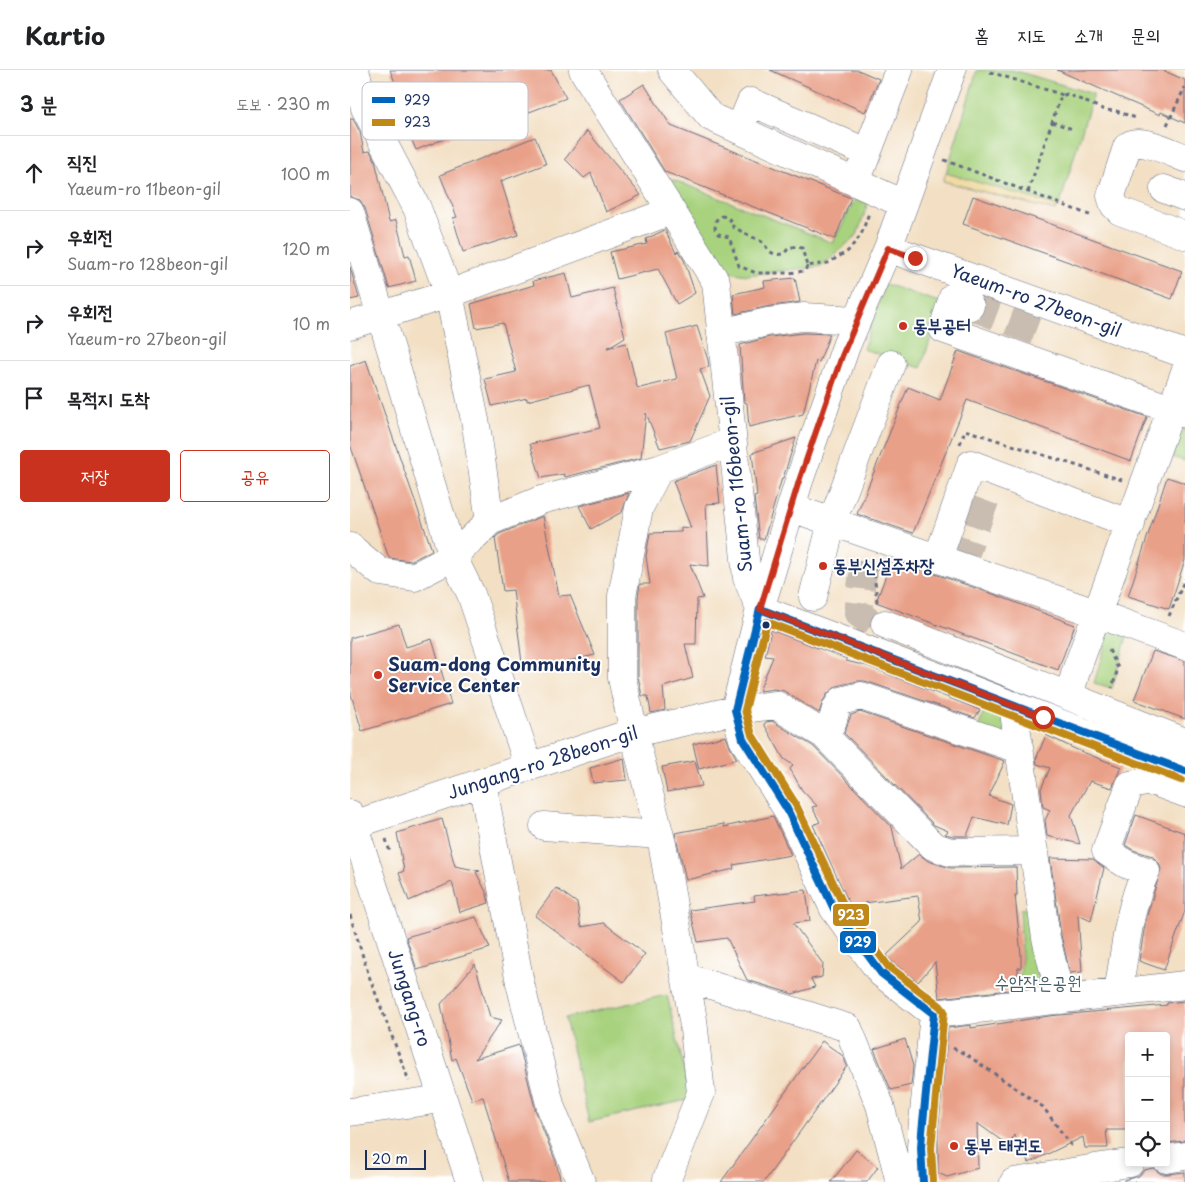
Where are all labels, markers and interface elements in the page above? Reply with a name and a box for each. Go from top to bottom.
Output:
text: Kartio [25,17,105,53]
text: 홈 [975,21,989,48]
text: 지도 [1017,21,1046,48]
text: 소개 [1074,21,1103,48]
text: 문의 [1131,21,1160,48]
legend [362,82,528,140]
text: 3 분 [20,87,57,119]
text: 929 [404,89,430,110]
text: 도보 · 230 m [236,91,330,115]
text: 923 [404,111,431,132]
text: 직진 [67,147,98,175]
icon: ahead [20,159,48,187]
text: 100 m [281,161,330,185]
text: Yaeum-ro 11beon-gil [67,176,221,200]
text: 우회전 [67,222,113,250]
icon: right [20,234,48,262]
text: 120 m [283,236,330,260]
route end [904,247,927,270]
text: Suam-ro 128beon-gil [67,251,228,275]
street label: Yaeum-ro 27beon-gil [947,256,1126,343]
text: 우회전 [67,297,113,325]
icon: right [20,309,48,337]
text: 10 m [293,311,330,335]
place label: 동부공터 [913,311,971,338]
marker: 동부공터 [897,320,909,332]
text: Yaeum-ro 27beon-gil [67,326,227,350]
icon: arrive [20,384,48,412]
text: 목적지 도착 [67,384,150,412]
street label: Suam-ro 116beon-gil [713,394,758,574]
button: 저장 [20,450,170,502]
button: 공유 [180,450,330,502]
place label: 동부신설주차장 [833,551,935,578]
marker: 동부신설주차장 [817,560,829,572]
unlabelled marker [761,620,771,630]
place label: Suam-dong Community Service Center [388,650,601,698]
marker: Suam-dong Community Service Center [372,669,384,681]
route start [1032,706,1055,729]
street label: Jungang-ro 28beon-gil [444,718,641,805]
line badge: 923 [832,903,870,927]
text: 923 [838,904,864,925]
line badge: 929 [839,930,877,954]
text: 929 [845,931,871,952]
street label: Jungang-ro [382,945,439,1050]
park label: 수암작은공원 [995,968,1081,995]
map controls [1125,1032,1170,1167]
button: + [1125,1032,1170,1077]
button: − [1125,1077,1170,1122]
button: locate [1125,1122,1170,1167]
place label: 동부 태권도 [964,1131,1042,1158]
marker: 동부 태권도 [948,1140,960,1152]
scale bar [365,1147,426,1170]
text: 20 m [372,1148,408,1169]

